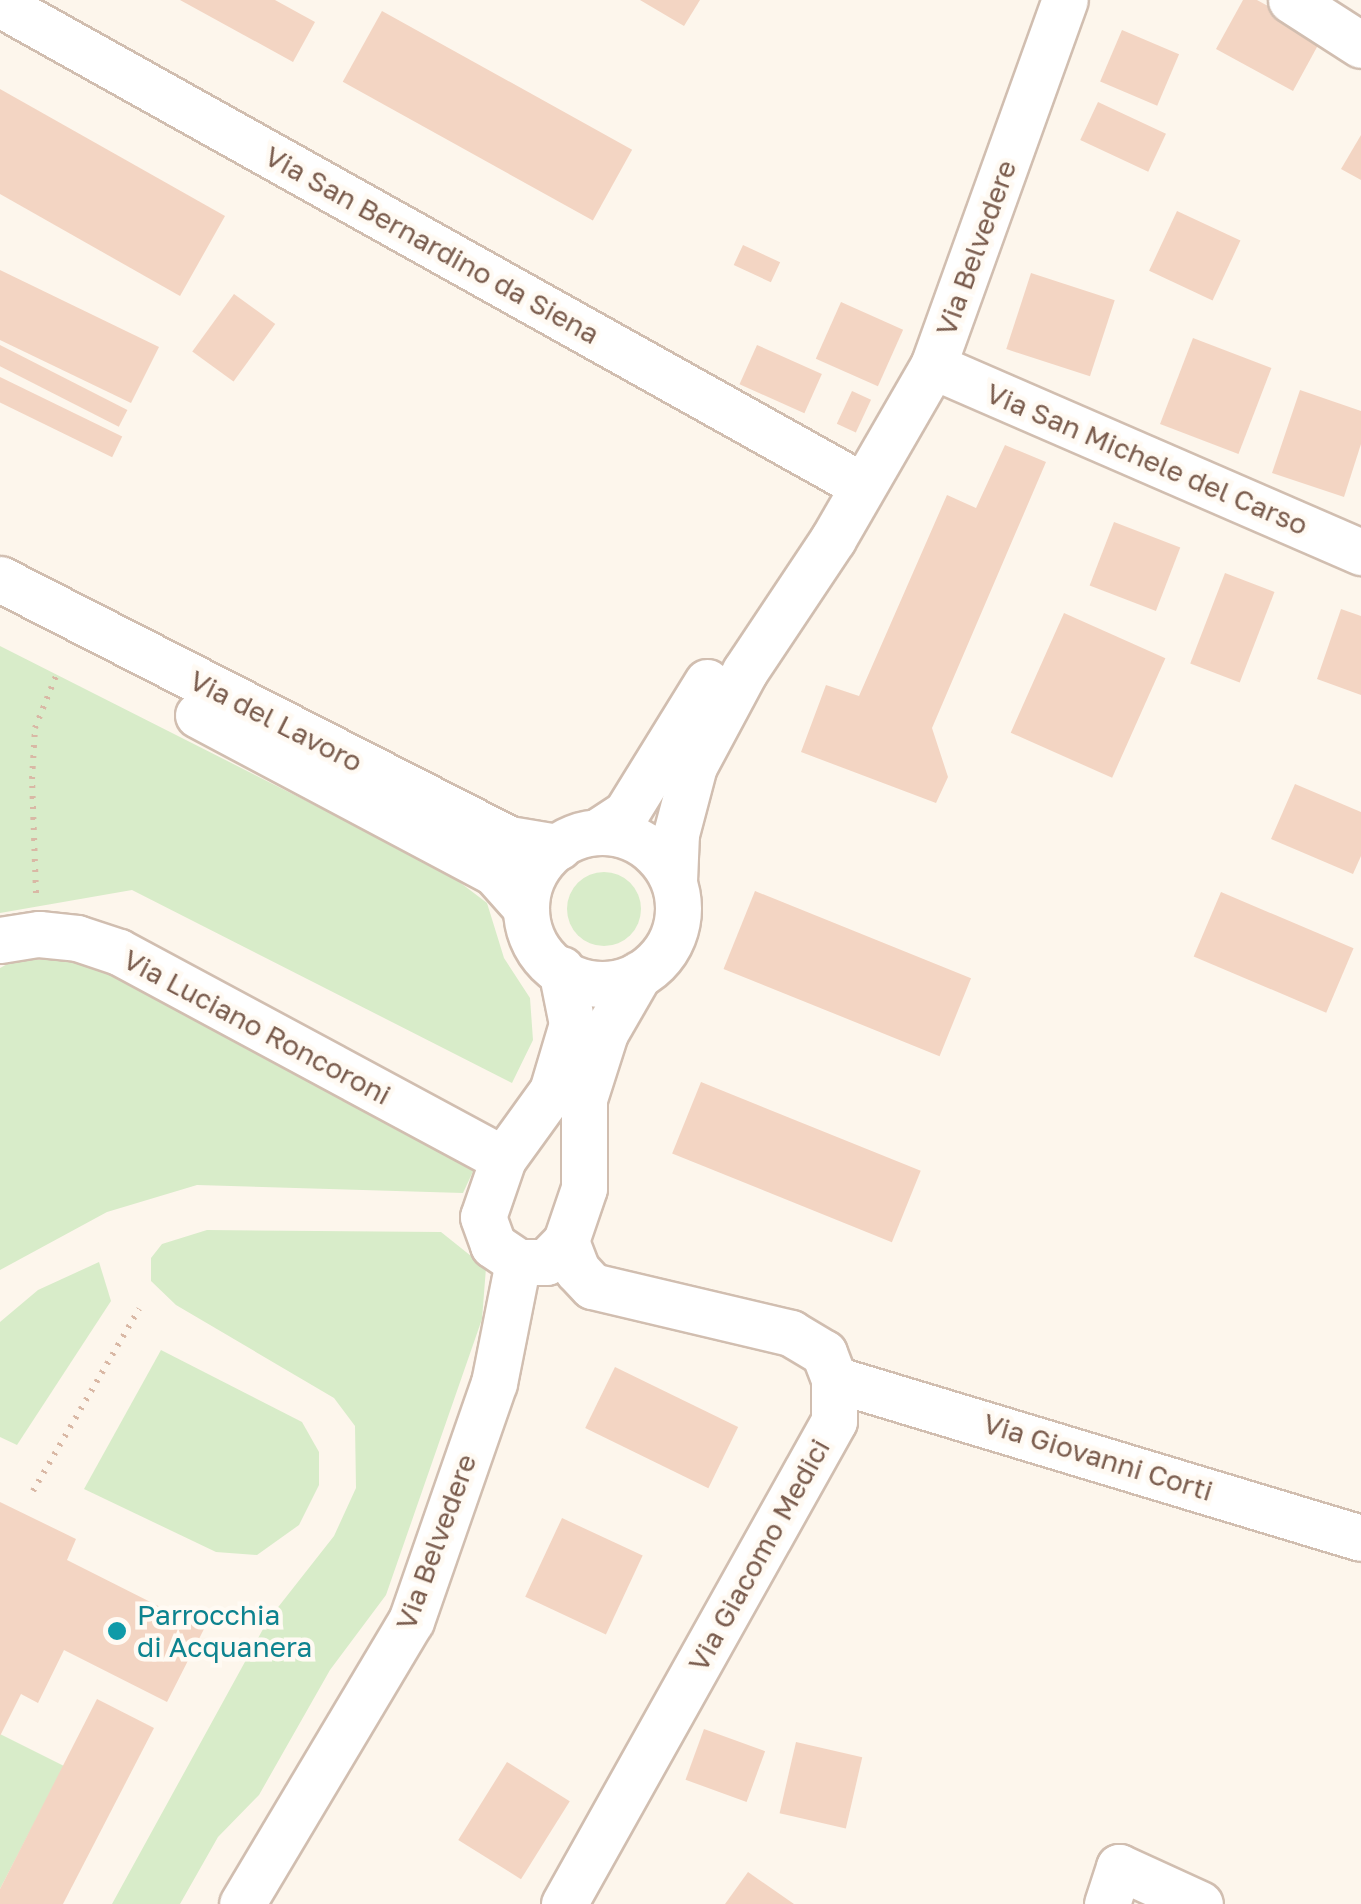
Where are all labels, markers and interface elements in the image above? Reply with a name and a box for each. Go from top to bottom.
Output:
street label: Via San Bernardino da Siena [259,139,605,351]
street label: Via Belvedere [929,156,1023,340]
street label: Via San Michele del Carso [981,376,1313,542]
street label: Via del Lavoro [184,663,368,779]
street label: Via Luciano Roncoroni [118,942,396,1112]
street label: Via Giovanni Corti [979,1406,1217,1508]
street label: Via Giacomo Medici [681,1433,837,1677]
street label: Via Belvedere [389,1450,483,1634]
place label: Parrocchia di Acquanera [137,1598,312,1664]
marker: Parrocchia di Acquanera [106,1620,128,1642]

